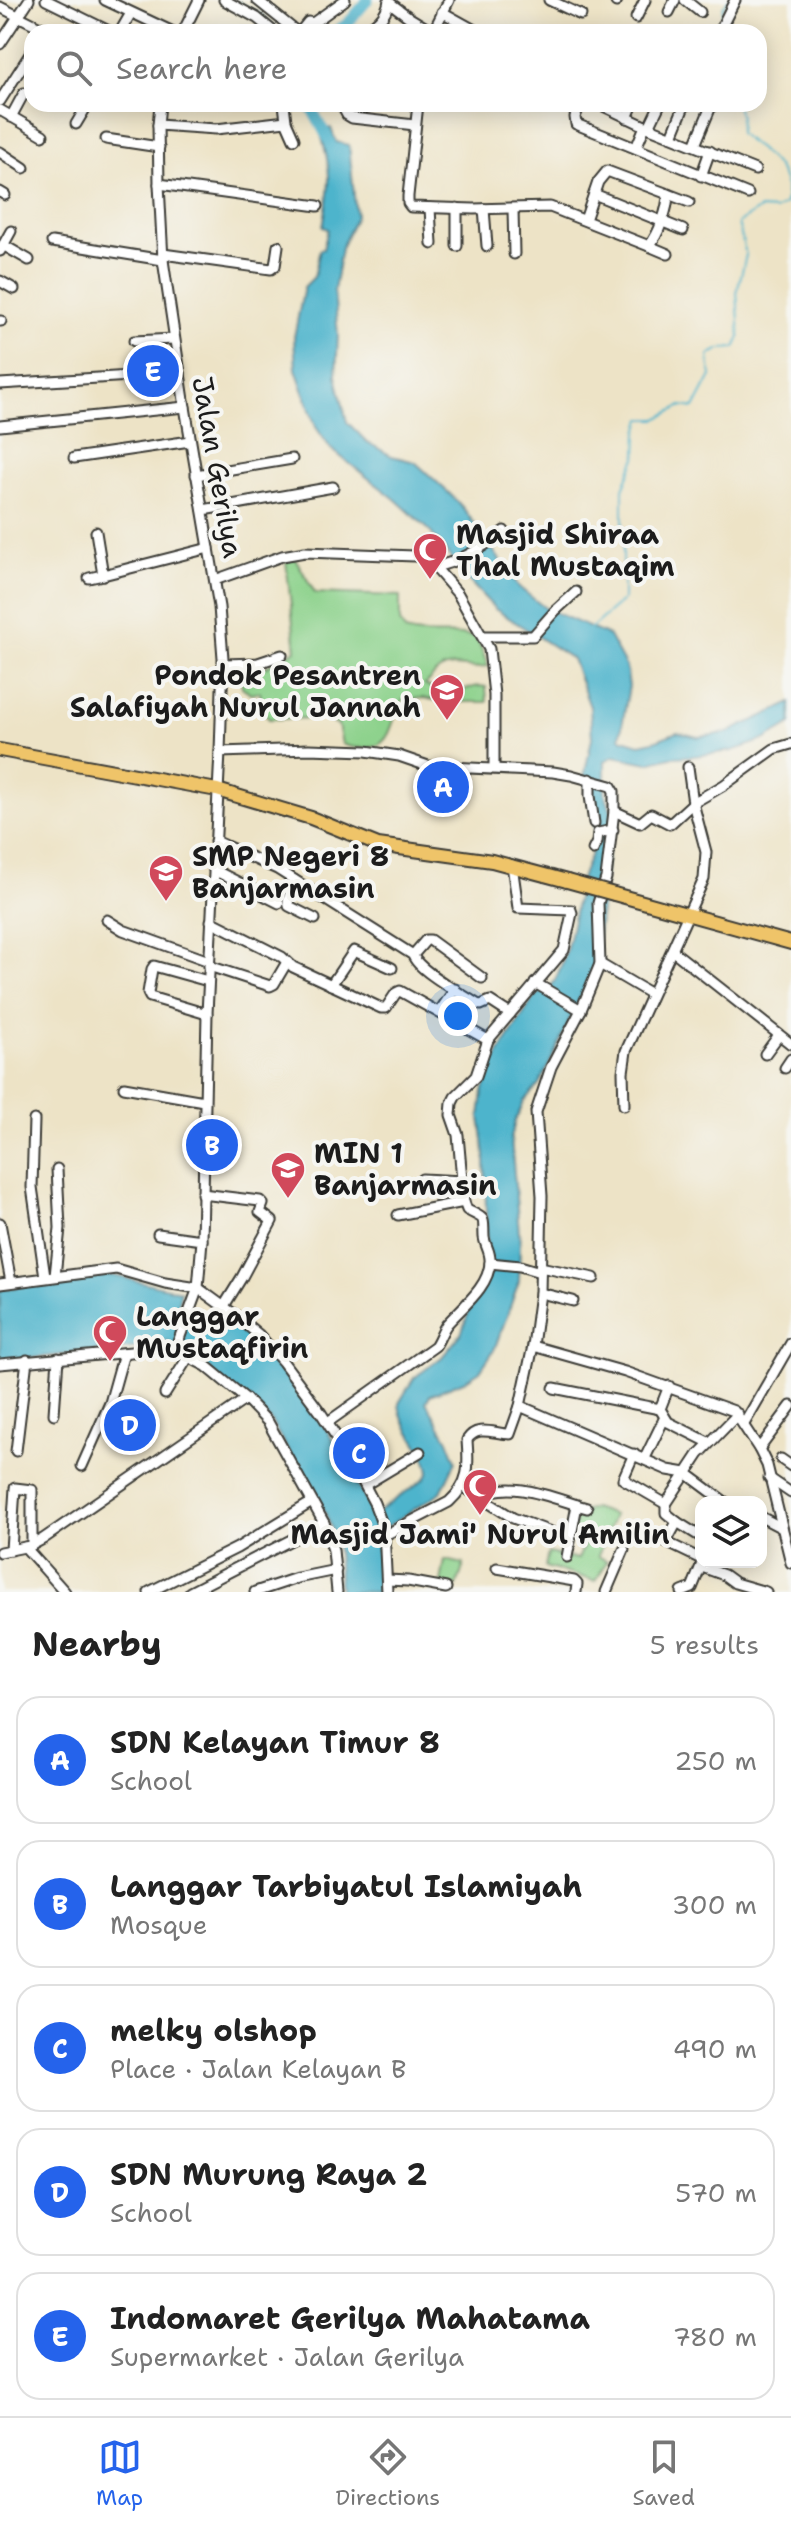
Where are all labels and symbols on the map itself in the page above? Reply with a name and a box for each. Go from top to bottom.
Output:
pin: E [127,341,179,401]
street label: Jalan Gerilya [183,373,253,561]
place label: Masjid Shiraa Thal Mustaqim [456,515,675,585]
mosque icon: Masjid Shiraa Thal Mustaqim [411,531,449,581]
place label: Pondok Pesantren Salafiyah Nurul Jannah [70,656,421,726]
school or university icon: Pondok Pesantren Salafiyah Nurul Jannah [428,672,466,722]
pin: A [417,757,469,817]
place label: SMP Negeri 8 Banjarmasin [192,837,389,907]
school or university icon: SMP Negeri 8 Banjarmasin [147,853,185,903]
your location [438,996,478,1036]
pin: B [186,1115,238,1175]
place label: MIN 1 Banjarmasin [314,1134,497,1204]
school or university icon: MIN 1 Banjarmasin [269,1150,307,1200]
place label: Langgar Mustaqfirin [136,1297,309,1367]
mosque icon: Langgar Mustaqfirin [91,1313,129,1363]
pin: D [104,1395,156,1455]
pin: C [333,1423,385,1483]
mosque icon: Masjid Jami' Nurul Amilin [461,1467,499,1517]
place label: Masjid Jami' Nurul Amilin [290,1515,670,1553]

